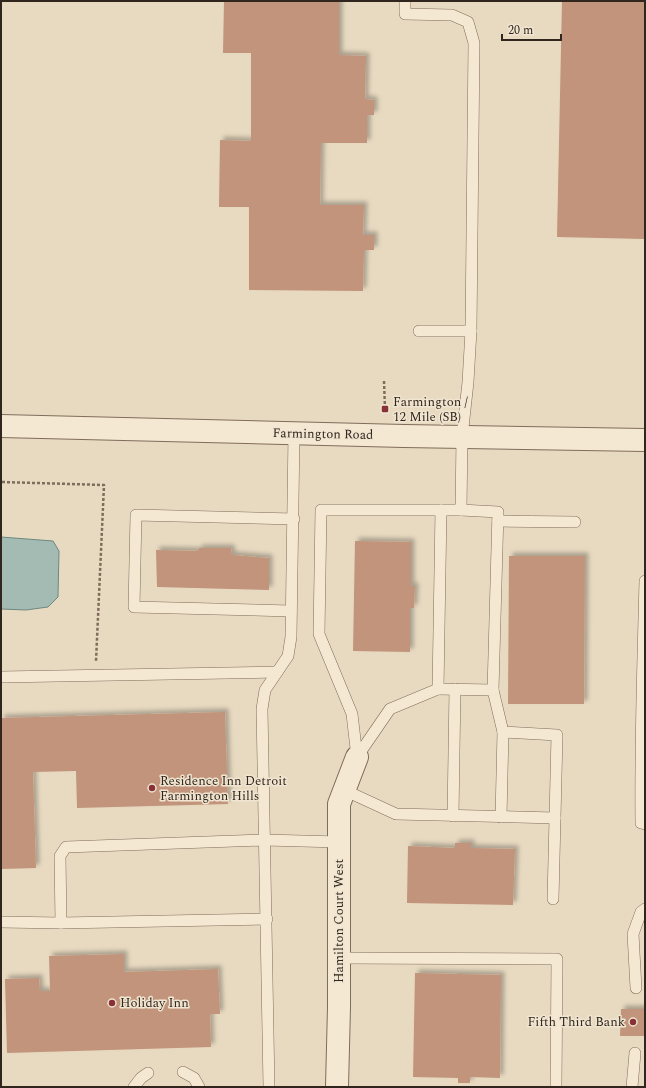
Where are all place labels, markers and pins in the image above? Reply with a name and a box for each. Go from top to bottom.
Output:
place label: Farmington / 12 Mile (SB) [393,392,468,427]
marker: Farmington / 12 Mile (SB) [380,404,390,414]
place label: Residence Inn Detroit Farmington Hills [160,771,287,806]
marker: Residence Inn Detroit Farmington Hills [147,783,157,793]
place label: Holiday Inn [120,993,189,1013]
marker: Holiday Inn [107,998,117,1008]
place label: Fifth Third Bank [527,1012,625,1032]
marker: Fifth Third Bank [628,1017,638,1027]

